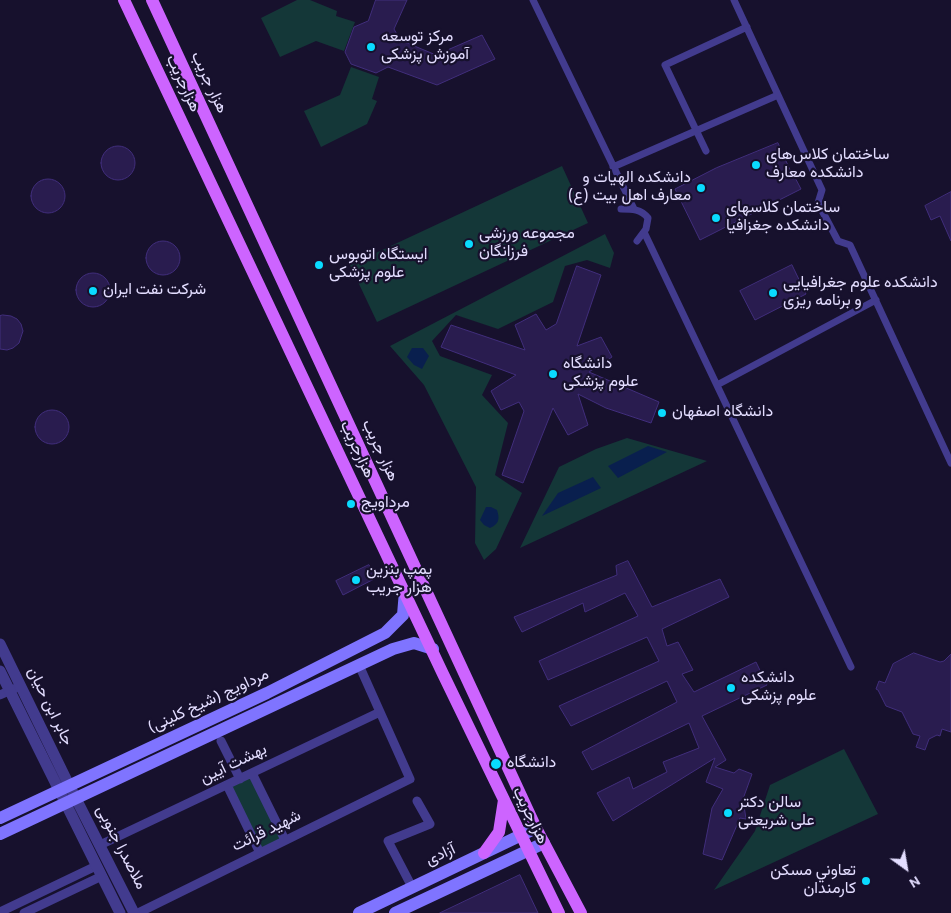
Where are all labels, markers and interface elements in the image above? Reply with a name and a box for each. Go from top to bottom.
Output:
place label: مرکز توسعه آموزش پزشکی [381,28,469,66]
marker: مرکز توسعه آموزش پزشکی [365,41,377,53]
street label: هزار جریب [185,49,231,117]
street label: هزارجریب [160,52,204,116]
place label: ساختمان کلاس‌های دانشکده معارف [766,146,889,184]
marker: ساختمان کلاس‌های دانشکده معارف [750,159,762,171]
place label: دانشکده الهیات و معارف اهل بیت (ع) [568,169,691,207]
marker: دانشکده الهیات و معارف اهل بیت (ع) [695,182,707,194]
place label: ساختمان کلاسهای دانشکده جغزافیا [726,199,840,237]
marker: ساختمان کلاسهای دانشکده جغزافیا [710,212,722,224]
place label: مجموعه ورزشی فرزانگان [479,225,575,263]
marker: مجموعه ورزشی فرزانگان [463,238,475,250]
place label: ایستگاه اتوبوس علوم پزشکی [329,246,427,284]
marker: ایستگاه اتوبوس علوم پزشکی [313,259,325,271]
place label: دانشکده علوم جغرافیایی و برنامه ریزی [783,274,938,312]
place label: شرکت نفت ایران [103,281,206,301]
marker: شرکت نفت ایران [87,285,99,297]
marker: دانشکده علوم جغرافیایی و برنامه ریزی [767,287,779,299]
place label: دانشگاه علوم پزشکی [563,355,638,393]
marker: دانشگاه علوم پزشکی [547,368,559,380]
place label: دانشگاه اصفهان [672,403,773,423]
marker: دانشگاه اصفهان [656,407,668,419]
street label: هزار جریب [356,417,402,485]
street label: هزارجریب [334,418,378,482]
place label: مرداویج [361,494,410,514]
marker: مرداویج [345,498,357,510]
place label: پمپ بنزین هزار جریب [366,561,432,599]
marker: پمپ بنزین هزار جریب [350,574,362,586]
street label: جابر ابن حیان [22,665,76,749]
street label: مرداویج (شیخ کلینی) [145,666,273,738]
place label: دانشکده علوم پزشکی [741,669,816,707]
marker: دانشکده علوم پزشکی [725,682,737,694]
street label: بهشت آیین [197,741,271,789]
place label: دانشگاه [507,754,556,774]
marker: دانشگاه [489,757,503,771]
street label: هزارجریب [507,784,551,848]
place label: سالن دکتر علی شریعتی [738,794,815,832]
street label: ملاصدرا جنوبی [91,803,149,893]
street label: شهید قرائت [229,807,305,857]
marker: سالن دکتر علی شریعتی [722,807,734,819]
street label: آزادی [423,841,459,871]
north arrow [881,843,931,893]
place label: تعاوني مسکن کارمندان [770,862,856,900]
text: N [905,871,923,891]
marker: تعاوني مسکن کارمندان [860,875,872,887]

